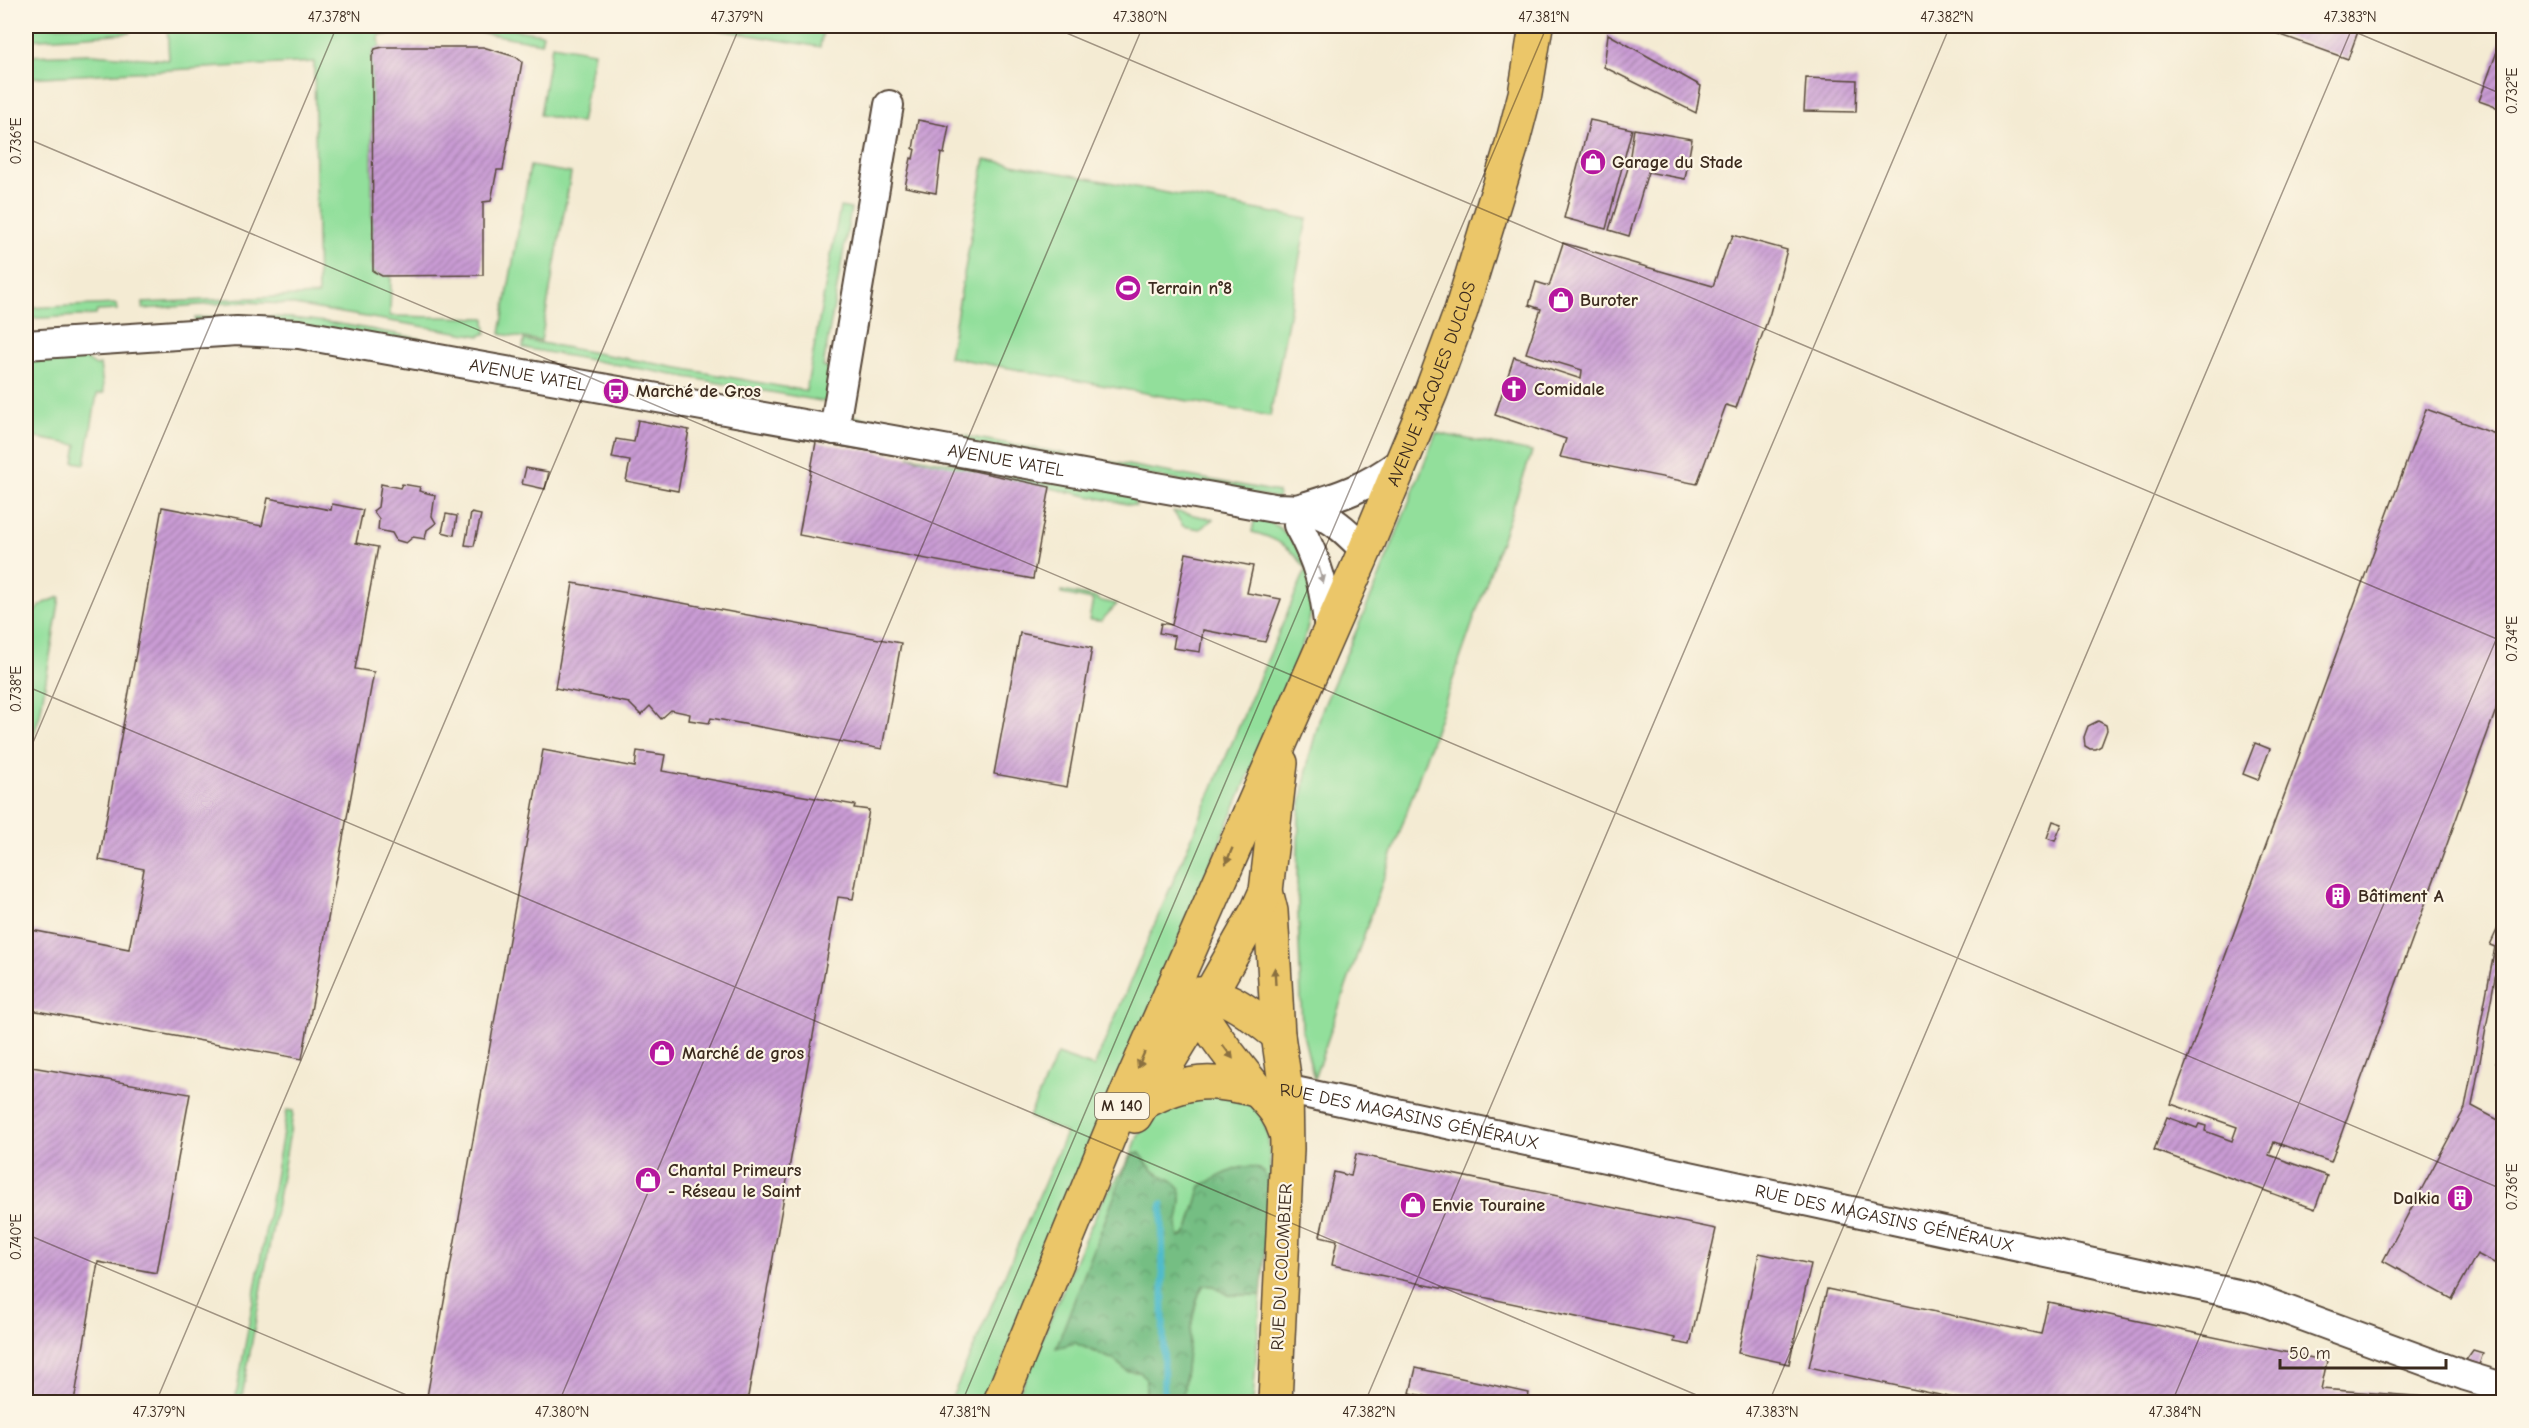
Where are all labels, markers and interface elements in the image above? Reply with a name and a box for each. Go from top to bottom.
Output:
text: 47.378°N [308,8,360,26]
text: 47.379°N [711,8,763,26]
text: 47.380°N [1113,8,1167,26]
text: 47.381°N [1518,8,1570,26]
text: 47.382°N [1920,8,1974,26]
text: 47.383°N [2323,8,2377,26]
text: 0.732°E [2503,68,2521,114]
text: 0.736°E [7,118,25,165]
shop icon: Garage du Stade [1578,147,1608,177]
place label: Garage du Stade [1612,152,1743,173]
sports icon: Terrain n°8 [1113,273,1143,303]
place label: Terrain n°8 [1148,278,1232,299]
street label: AVENUE JACQUES DUCLOS [1382,279,1480,489]
shop icon: Buroter [1546,285,1576,315]
place label: Buroter [1580,290,1639,311]
street label: AVENUE VATEL [468,354,588,396]
church icon: Comidale [1499,374,1529,404]
bus stop icon: Marché de Gros [601,376,631,406]
place label: Comidale [1534,379,1605,400]
place label: Marché de Gros [636,381,761,402]
street label: AVENUE VATEL [946,439,1066,481]
one-way arrow [1317,566,1326,584]
text: 0.734°E [2503,616,2521,662]
text: 0.738°E [7,666,25,712]
one-way arrow [1224,847,1234,865]
building icon: Bâtiment A [2323,881,2353,911]
place label: Bâtiment A [2358,886,2444,907]
one-way arrow [1270,967,1279,986]
shop icon: Marché de gros [647,1038,677,1068]
place label: Marché de gros [682,1043,804,1064]
one-way arrow [1222,1044,1234,1060]
one-way arrow [1136,1052,1146,1070]
street label: RUE DES MAGASINS GÉNÉRAUX [1279,1079,1541,1154]
road number: M 140 [1095,1093,1149,1119]
place label: Chantal Primeurs - Réseau le Saint [668,1160,802,1202]
text: 0.736°E [2503,1164,2521,1211]
shop icon: Chantal Primeurs - Réseau le Saint [633,1165,663,1195]
street label: RUE DES MAGASINS GÉNÉRAUX [1753,1180,2016,1256]
street label: RUE DU COLOMBIER [1267,1183,1297,1351]
building icon: Dalkia [2445,1183,2475,1213]
place label: Dalkia [2393,1188,2440,1209]
shop icon: Envie Touraine [1398,1190,1428,1220]
place label: Envie Touraine [1432,1195,1545,1216]
text: 0.740°E [7,1214,25,1260]
scale bar [2280,1332,2446,1370]
text: 50 m [2289,1343,2331,1364]
text: 47.379°N [133,1403,185,1421]
text: 47.380°N [535,1403,589,1421]
text: 47.381°N [939,1403,991,1421]
text: 47.382°N [1342,1403,1396,1421]
text: 47.383°N [1745,1403,1799,1421]
text: 47.384°N [2149,1403,2201,1421]

